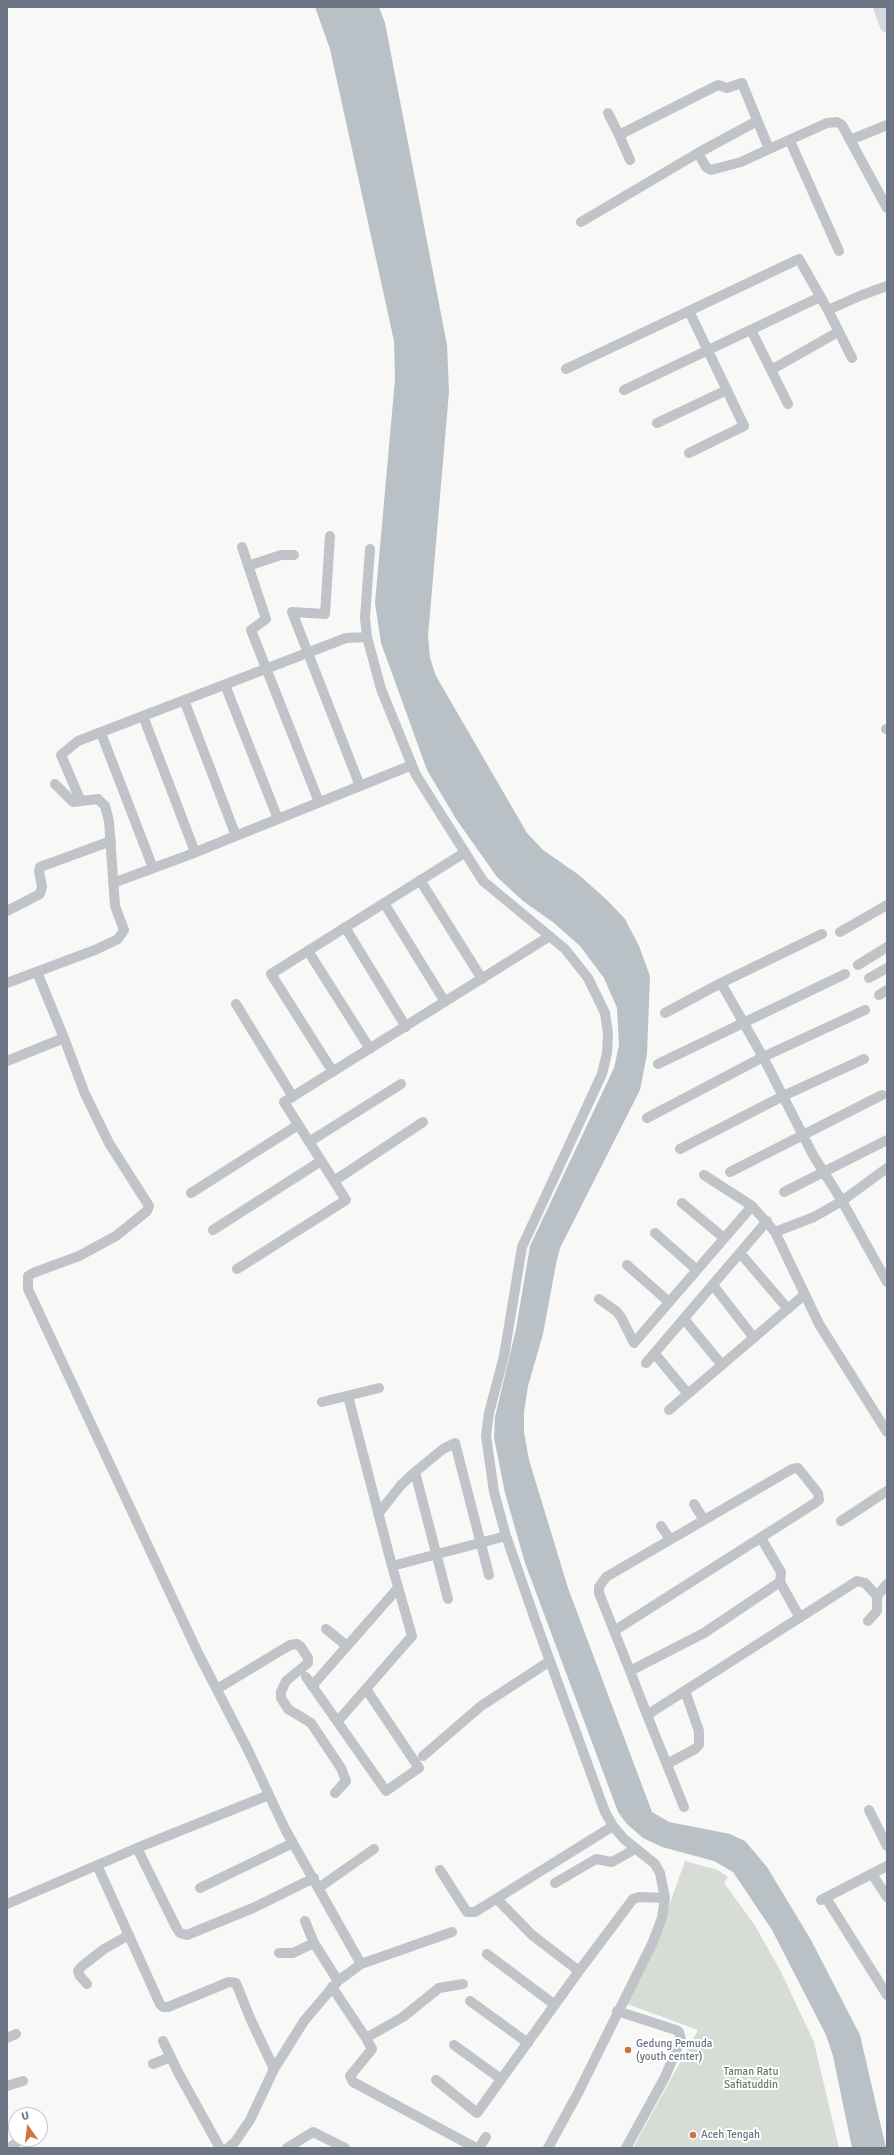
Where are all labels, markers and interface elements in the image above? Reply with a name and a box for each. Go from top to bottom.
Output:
place label: Gedung Pemuda (youth center) [636,2037,712,2063]
marker: Gedung Pemuda (youth center) [623,2045,633,2055]
park label: Taman Ratu Safiatuddin [724,2065,778,2091]
north arrow [8,2107,48,2147]
text: U [20,2109,30,2123]
place label: Aceh Tengah [701,2128,760,2142]
marker: Aceh Tengah [688,2130,698,2140]

